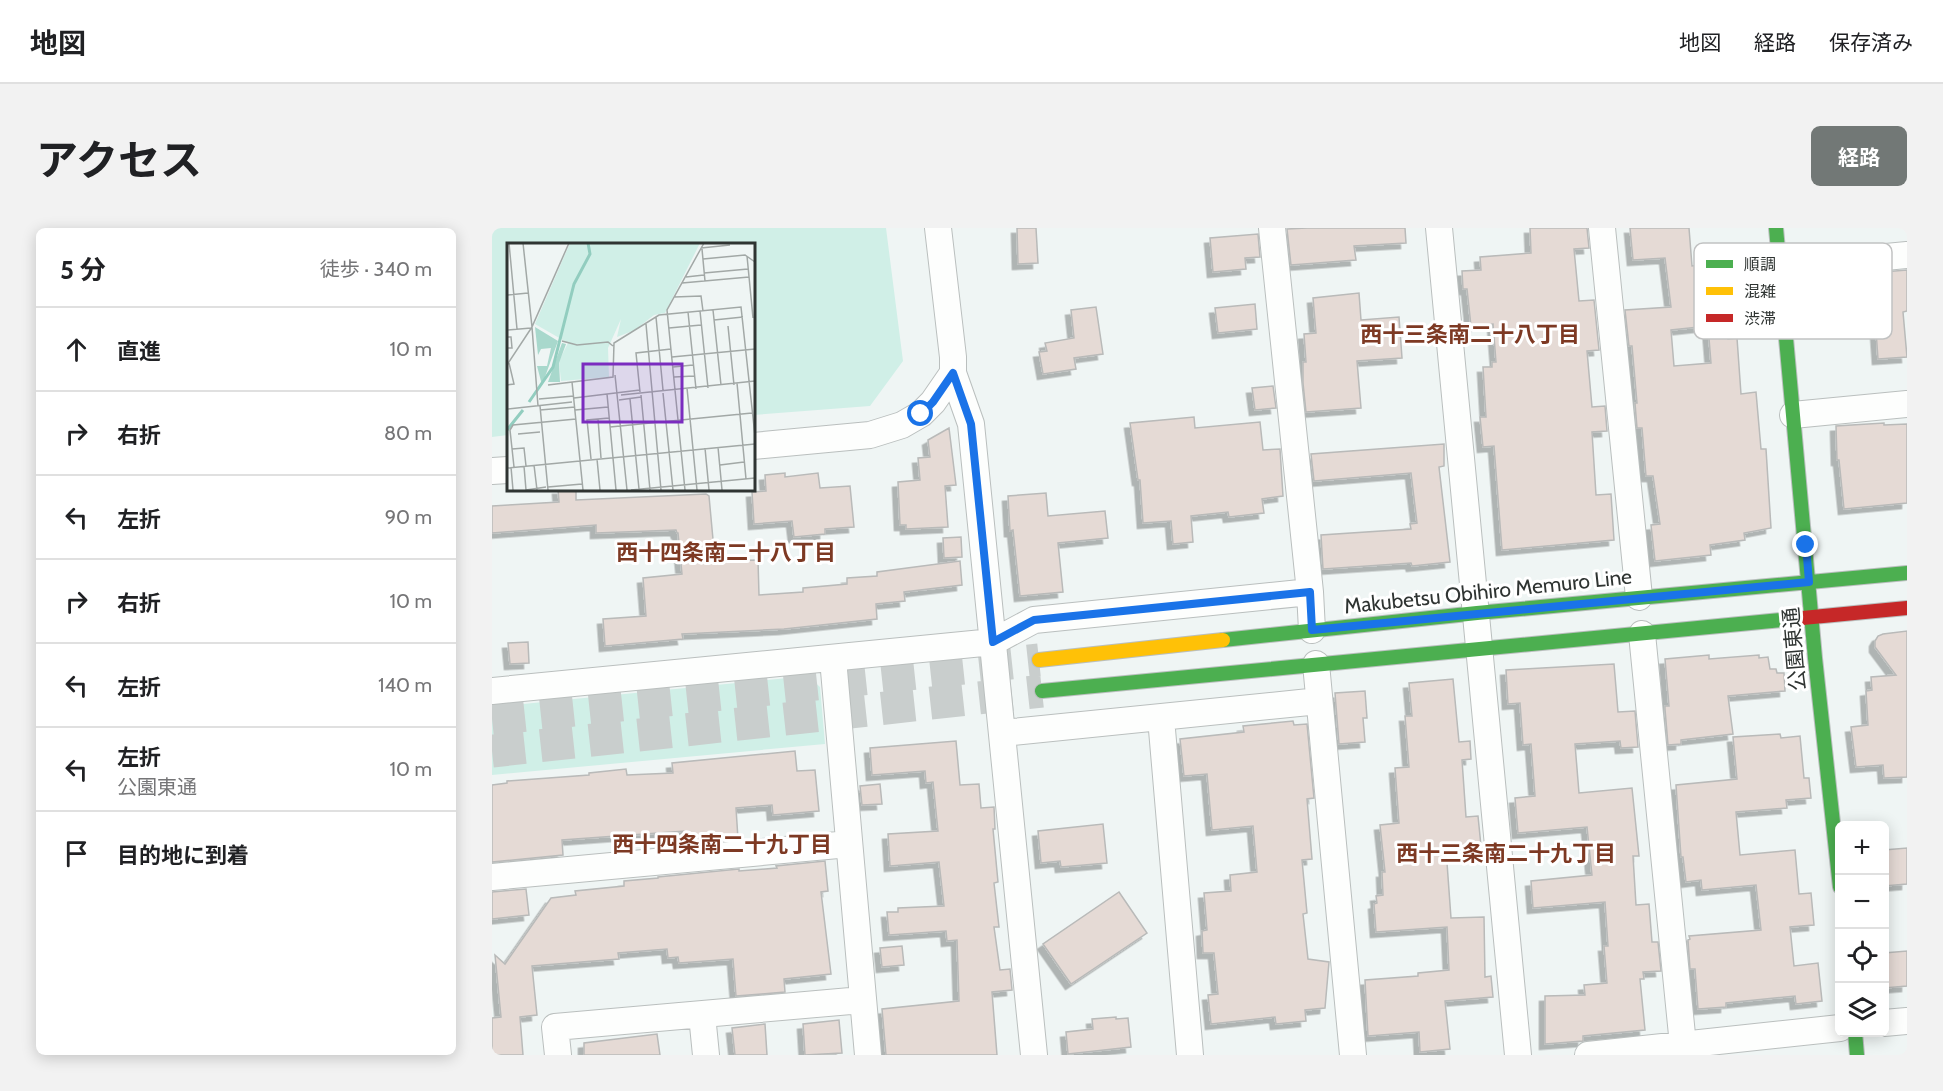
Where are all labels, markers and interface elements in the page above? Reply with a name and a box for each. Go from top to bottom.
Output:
text: 地図 [30,26,86,60]
text: 地図 [1679,30,1721,55]
text: 経路 [1754,30,1796,55]
text: 保存済み [1829,30,1913,55]
button: 経路 [1811,126,1907,186]
text: アクセス [36,134,202,186]
inset map [507,243,754,490]
legend [1694,243,1892,339]
text: 5 分 [60,254,106,286]
text: 順調 [1744,255,1776,274]
text: 徒歩 · 340 m [320,257,432,281]
text: 混雑 [1744,282,1776,301]
text: 渋滞 [1744,309,1776,328]
district label: 西十三条南二十八丁目 [1360,321,1580,348]
icon: ahead [60,333,93,366]
text: 10 m [389,337,432,361]
text: 直進 [117,338,161,365]
route start [907,400,933,426]
icon: right [60,417,93,450]
text: 80 m [384,421,432,445]
text: 右折 [117,422,161,449]
icon: left [60,501,93,534]
text: 90 m [385,505,432,529]
text: 左折 [117,506,161,533]
route end [1792,531,1818,557]
district label: 西十四条南二十八丁目 [616,539,836,566]
street label: Makubetsu Obihiro Memuro Line [1343,563,1633,619]
icon: right [60,585,93,618]
text: 10 m [389,589,432,613]
text: 右折 [117,590,161,617]
street label: 公園東通 [1778,606,1810,692]
icon: left [60,669,93,702]
text: 140 m [378,673,432,697]
text: 左折 [117,674,161,701]
text: 左折 [117,744,161,771]
icon: left [60,753,93,786]
text: 10 m [389,757,432,781]
text: 公園東通 [117,775,197,799]
map controls [1835,821,1889,1037]
button: + [1835,821,1889,875]
district label: 西十四条南二十九丁目 [612,831,832,858]
icon: arrive [60,837,93,870]
district label: 西十三条南二十九丁目 [1396,840,1616,867]
text: 目的地に到着 [117,842,249,869]
button: − [1835,875,1889,929]
button: locate [1835,929,1889,983]
button: layers [1835,983,1889,1037]

